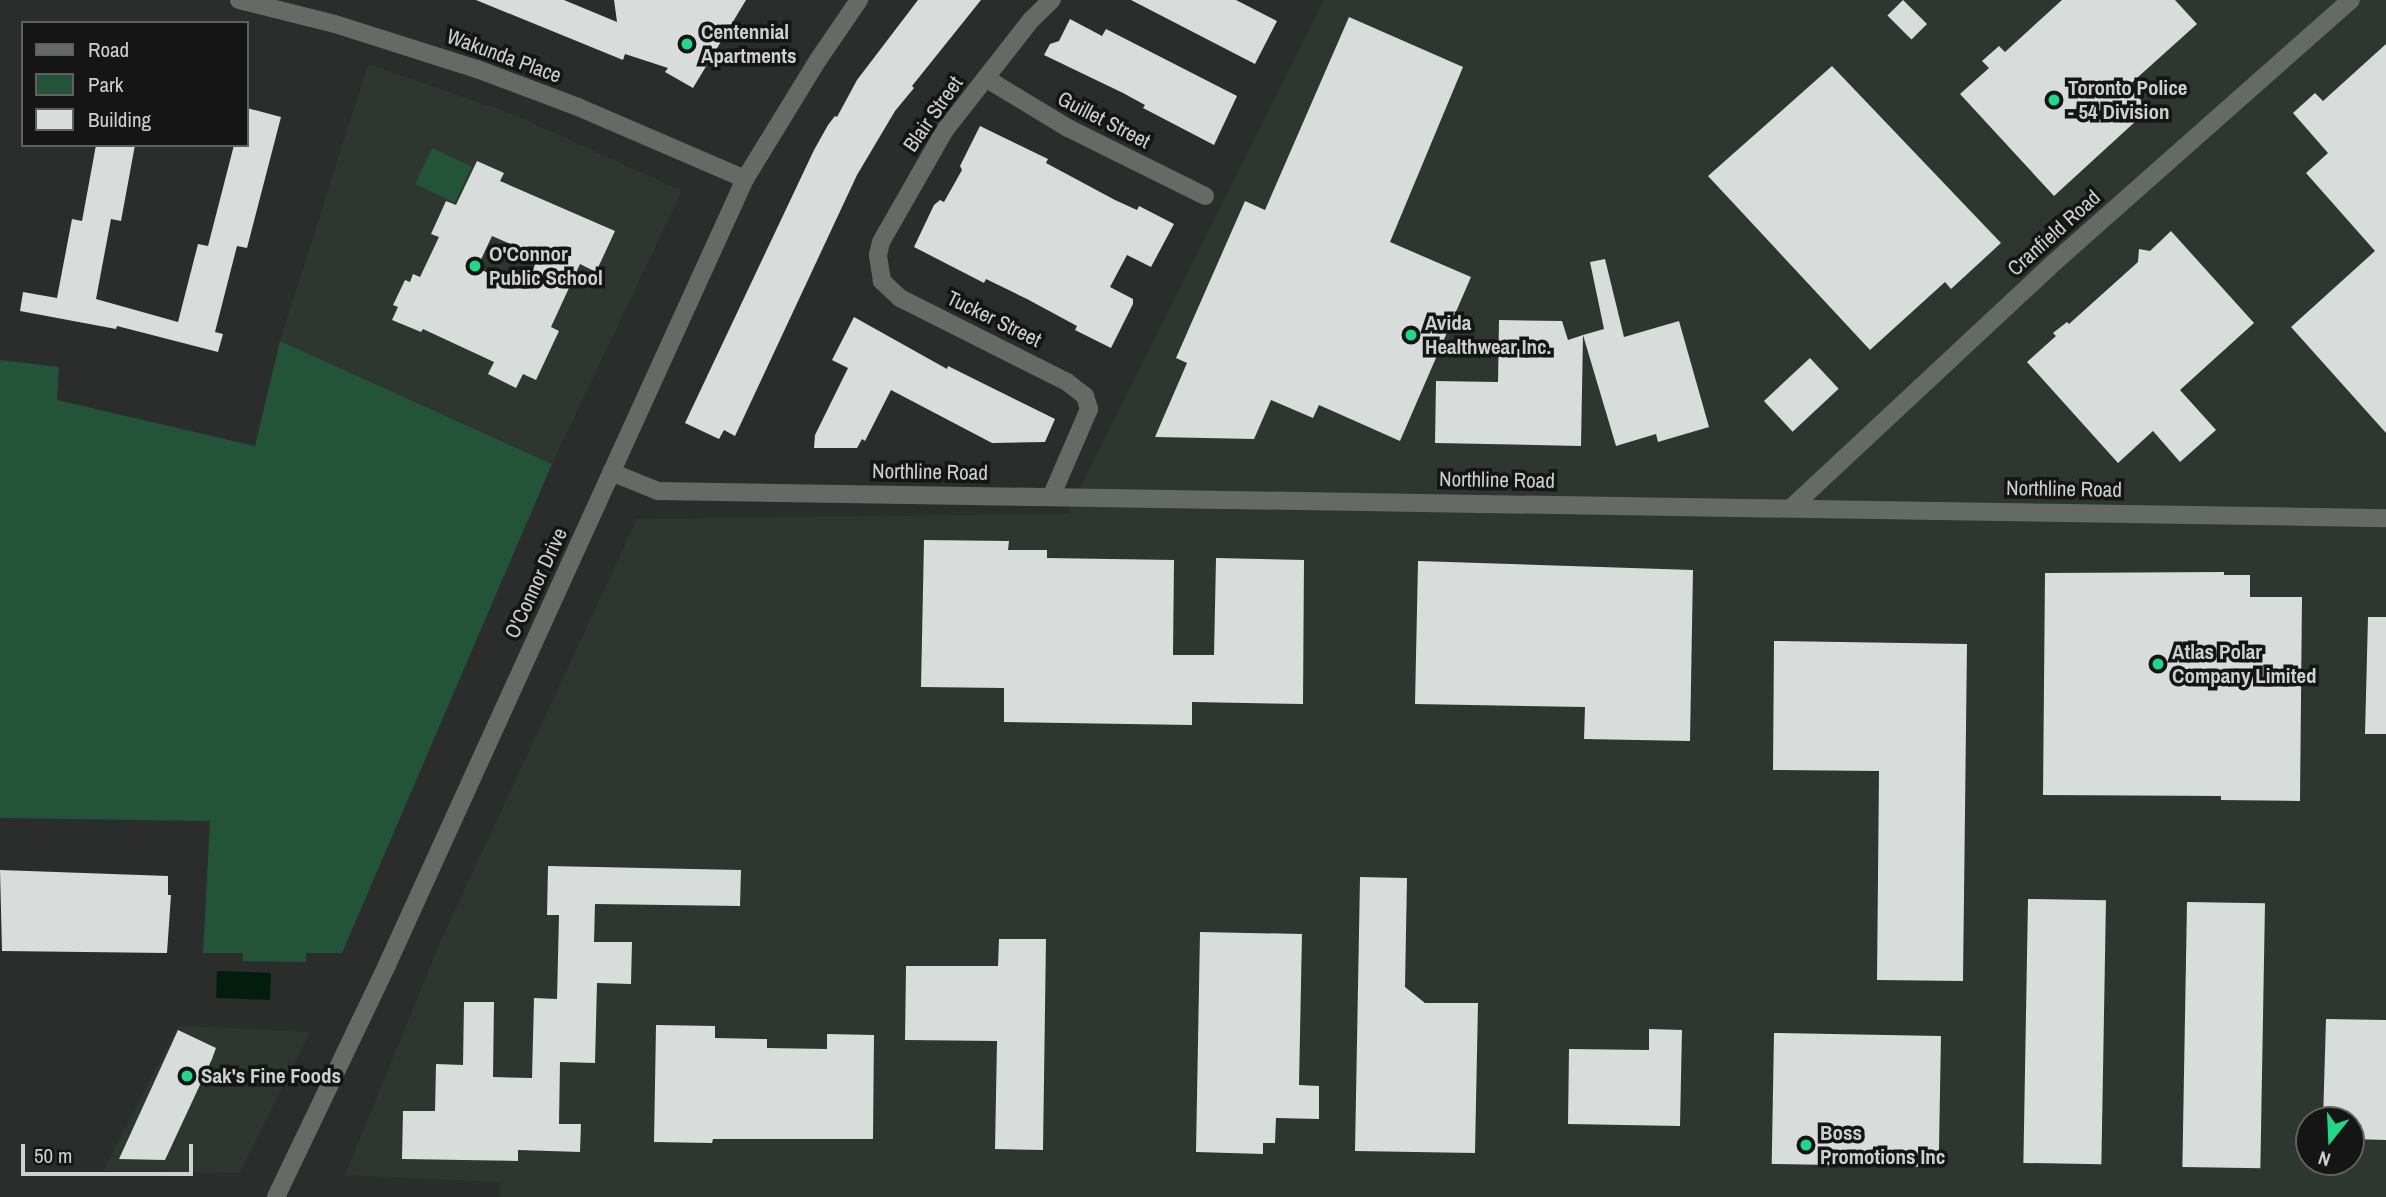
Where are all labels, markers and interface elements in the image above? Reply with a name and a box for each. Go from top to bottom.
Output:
place label: Centennial Apartments [701,19,797,69]
legend [21,21,248,147]
street label: Wakunda Place [443,24,565,88]
text: Road [88,35,129,64]
marker: Centennial Apartments [679,36,695,52]
text: Park [88,70,123,99]
street label: Blair Street [898,71,968,157]
place label: Toronto Police - 54 Division [2068,75,2187,125]
street label: Guillet Street [1054,86,1154,154]
marker: Toronto Police - 54 Division [2046,92,2062,108]
text: Building [88,105,151,134]
street label: Cranfield Road [2003,185,2105,281]
place label: O'Connor Public School [489,241,603,291]
marker: O'Connor Public School [467,258,483,274]
street label: Tucker Street [943,285,1045,353]
place label: Avida Healthwear Inc. [1425,310,1551,360]
marker: Avida Healthwear Inc. [1403,327,1419,343]
street label: Northline Road [872,458,988,486]
street label: Northline Road [1439,466,1555,494]
street label: Northline Road [2006,475,2122,503]
street label: O'Connor Drive [499,524,573,642]
place label: Atlas Polar Company Limited [2172,639,2316,689]
marker: Atlas Polar Company Limited [2150,656,2166,672]
place label: Sak's Fine Foods [201,1063,341,1089]
marker: Sak's Fine Foods [179,1068,195,1084]
north arrow [2295,1106,2365,1176]
place label: Boss Promotions Inc [1820,1120,1945,1170]
scale bar [24,1130,196,1174]
marker: Boss Promotions Inc [1798,1137,1814,1153]
text: 50 m [34,1141,72,1170]
text: N [2315,1145,2333,1173]

